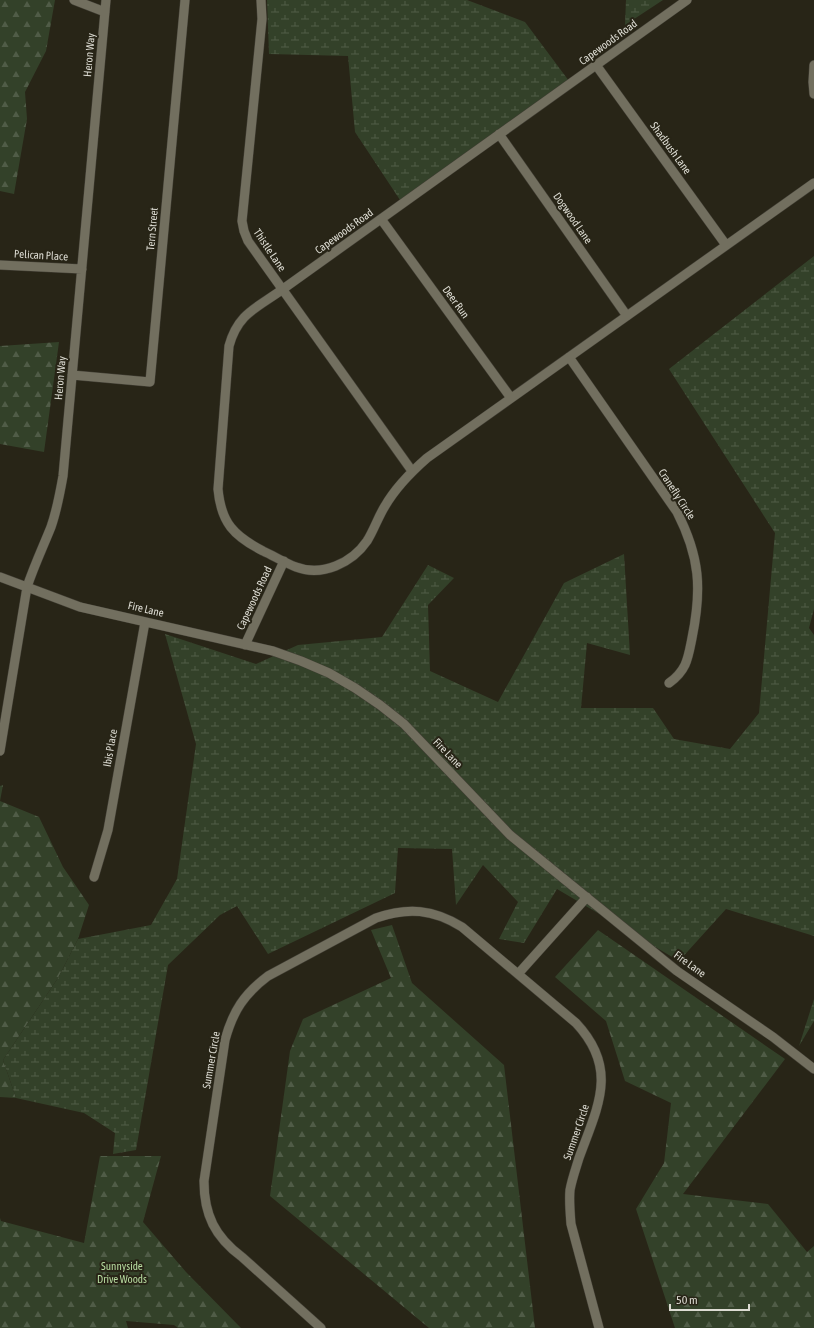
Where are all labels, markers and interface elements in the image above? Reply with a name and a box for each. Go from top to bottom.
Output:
street label: Capewoods Road [577,17,639,67]
street label: Heron Way [81,32,97,77]
street label: Shadbush Lane [648,120,694,176]
street label: Dogwood Lane [551,190,595,246]
street label: Capewoods Road [313,206,375,256]
street label: Tern Street [144,207,160,251]
street label: Thistle Lane [251,227,289,273]
street label: Pelican Place [14,248,68,262]
street label: Deer Run [440,284,472,320]
street label: Heron Way [52,355,68,400]
street label: Cranefly Circle [656,466,698,522]
street label: Capewoods Road [234,564,274,632]
street label: Fire Lane [127,599,165,619]
street label: Ibis Place [101,728,119,768]
street label: Fire Lane [431,736,465,770]
street label: Fire Lane [672,948,708,980]
street label: Summer Circle [200,1030,222,1090]
street label: Summer Circle [561,1103,591,1161]
park label: Sunnyside Drive Woods [97,1260,147,1285]
scale bar [670,1286,749,1312]
text: 50 m [676,1293,698,1307]

